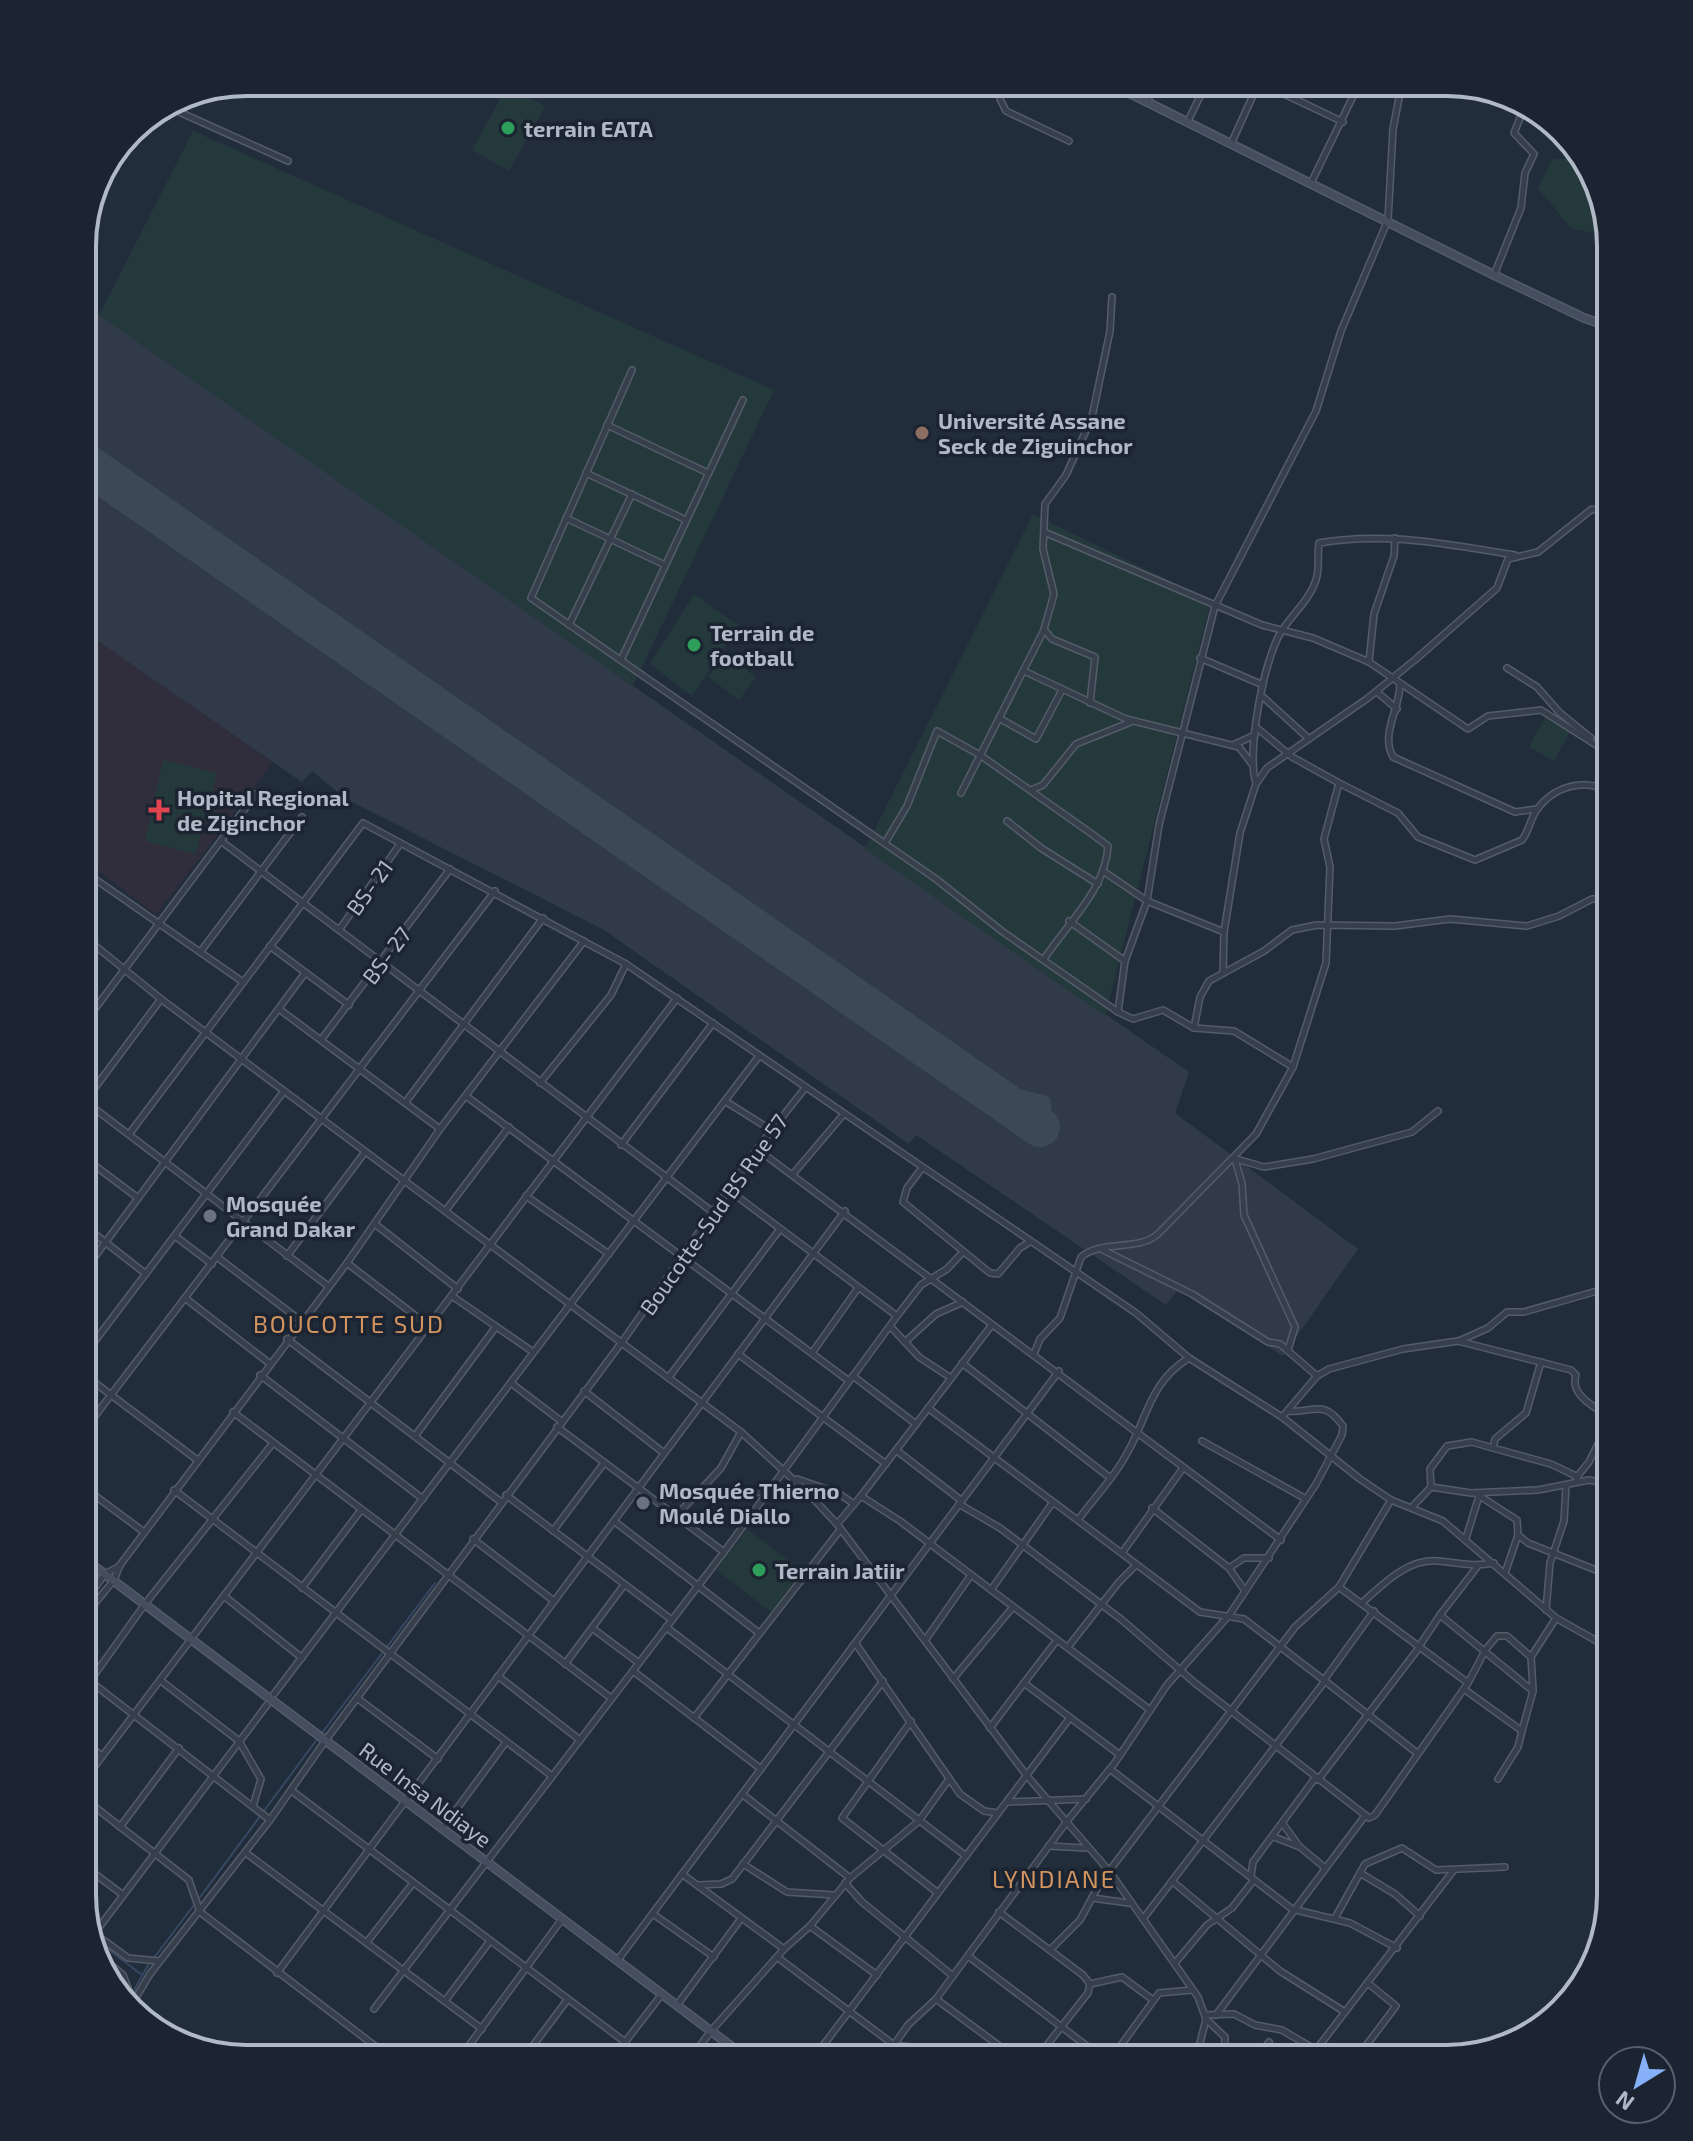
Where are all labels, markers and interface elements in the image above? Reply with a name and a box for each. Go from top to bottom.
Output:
place label: terrain EATA [524,115,653,141]
marker: terrain EATA [499,119,517,137]
place label: Université Assane Seck de Ziguinchor [938,407,1133,458]
marker: Université Assane Seck de Ziguinchor [913,424,931,442]
place label: Terrain de football [710,619,814,670]
marker: Terrain de football [685,636,703,654]
place label: Hopital Regional de Ziginchor [177,784,350,835]
marker: Hopital Regional de Ziginchor [148,799,170,821]
street label: BS- 21 [340,854,398,920]
street label: BS- 27 [356,921,416,989]
street label: Boucotte-Sud BS Rue 57 [634,1109,792,1319]
place label: Mosquée Grand Dakar [226,1190,356,1241]
marker: Mosquée Grand Dakar [201,1207,219,1225]
district label: BOUCOTTE SUD [253,1309,445,1338]
place label: Mosquée Thierno Moulé Diallo [659,1477,840,1528]
marker: Mosquée Thierno Moulé Diallo [634,1494,652,1512]
place label: Terrain Jatiir [775,1557,905,1583]
marker: Terrain Jatiir [750,1561,768,1579]
street label: Rue Insa Ndiaye [355,1736,497,1852]
district label: LYNDIANE [992,1864,1116,1893]
north arrow [1597,2045,1677,2125]
text: N [1610,2087,1639,2117]

